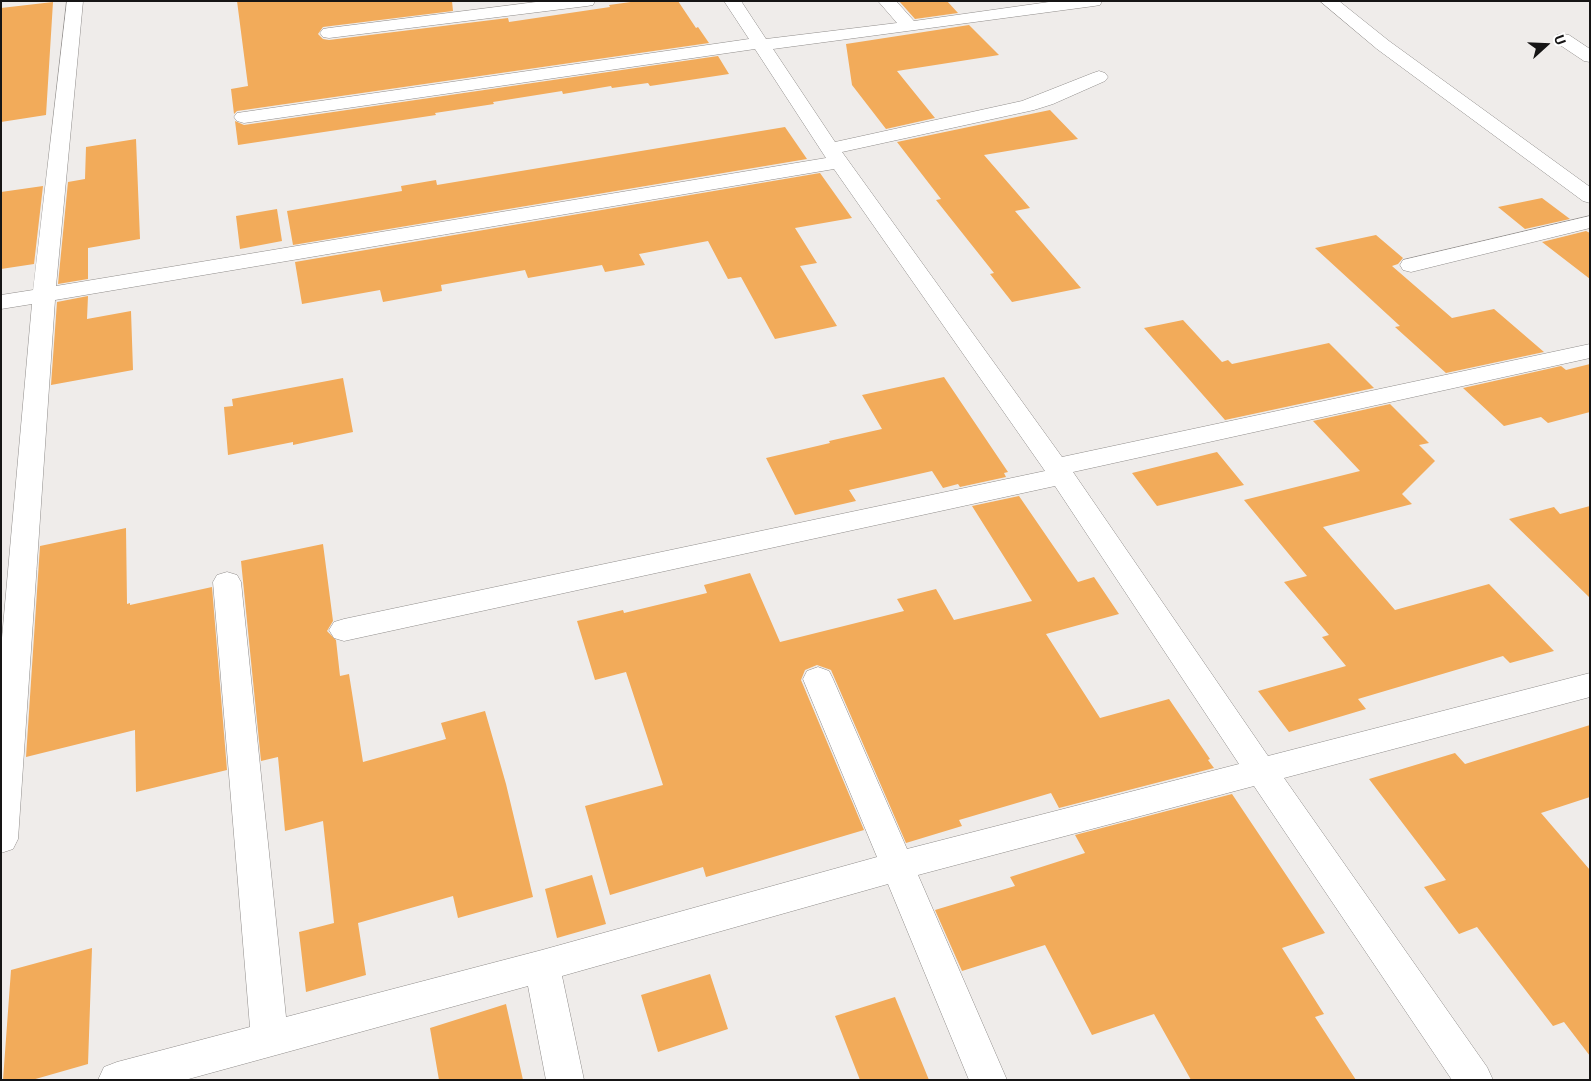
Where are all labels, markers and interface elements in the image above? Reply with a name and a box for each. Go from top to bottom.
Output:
north arrow [1521,20,1571,70]
text: U [1551,33,1569,47]

